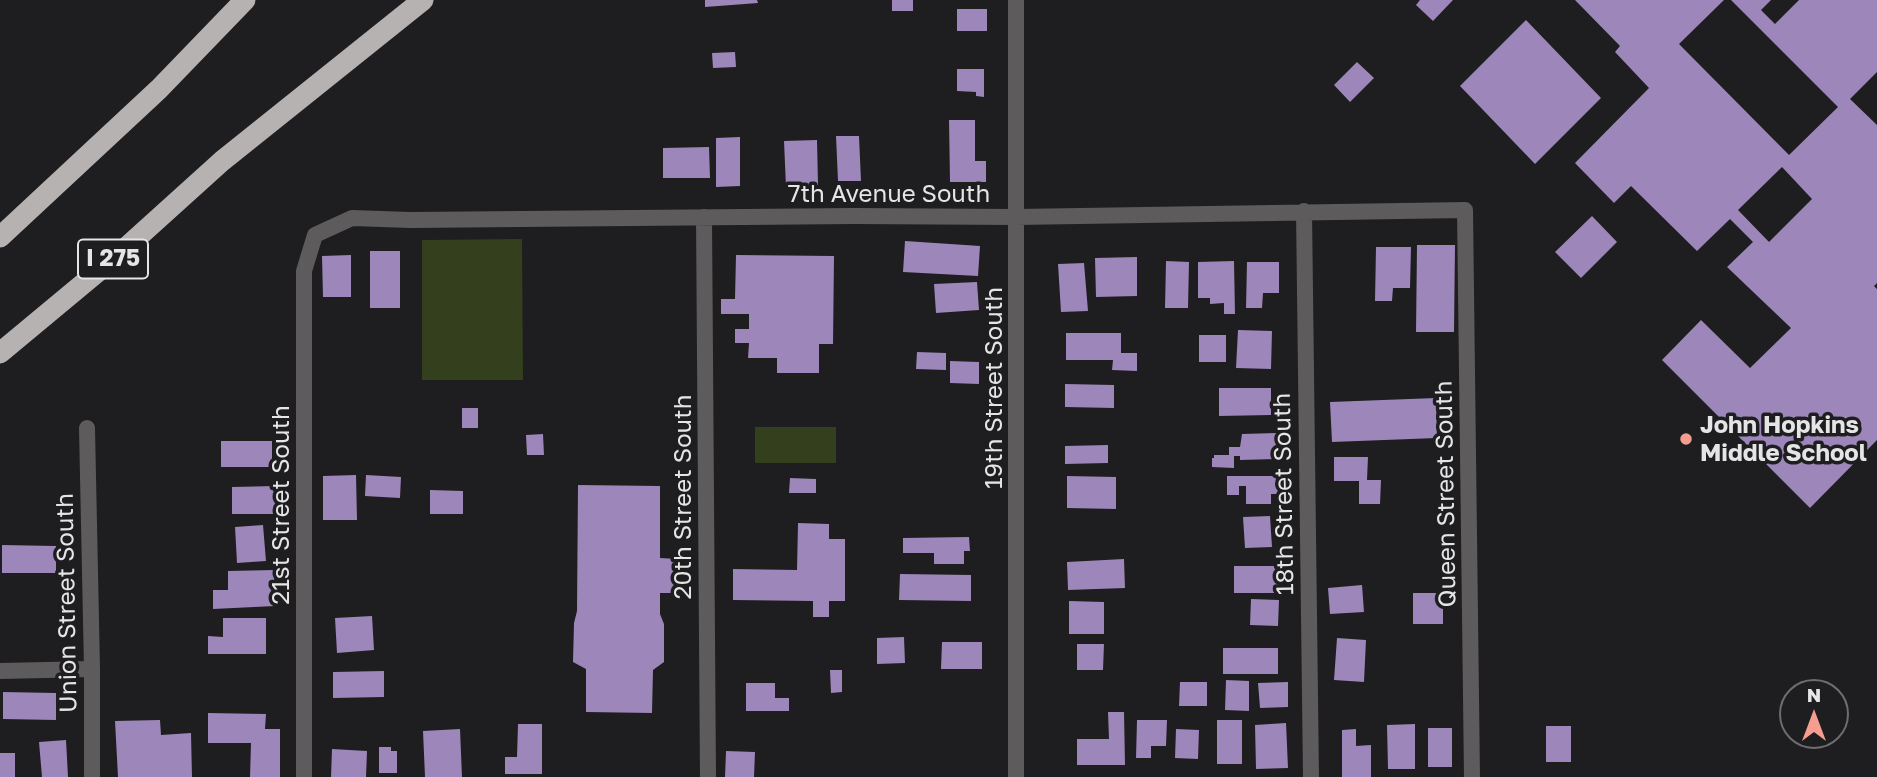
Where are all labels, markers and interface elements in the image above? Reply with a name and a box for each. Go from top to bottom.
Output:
street label: 7th Avenue South [788,180,990,208]
road number: I 275 [78,240,148,278]
street label: 19th Street South [980,287,1008,489]
street label: Queen Street South [1430,380,1462,608]
street label: 18th Street South [1268,393,1300,595]
street label: 20th Street South [669,395,697,599]
street label: 21st Street South [267,405,295,605]
place label: John Hopkins Middle School [1700,411,1867,467]
marker: John Hopkins Middle School [1678,431,1694,447]
street label: Union Street South [51,493,83,713]
north arrow [1779,679,1849,749]
text: N [1807,683,1821,706]

